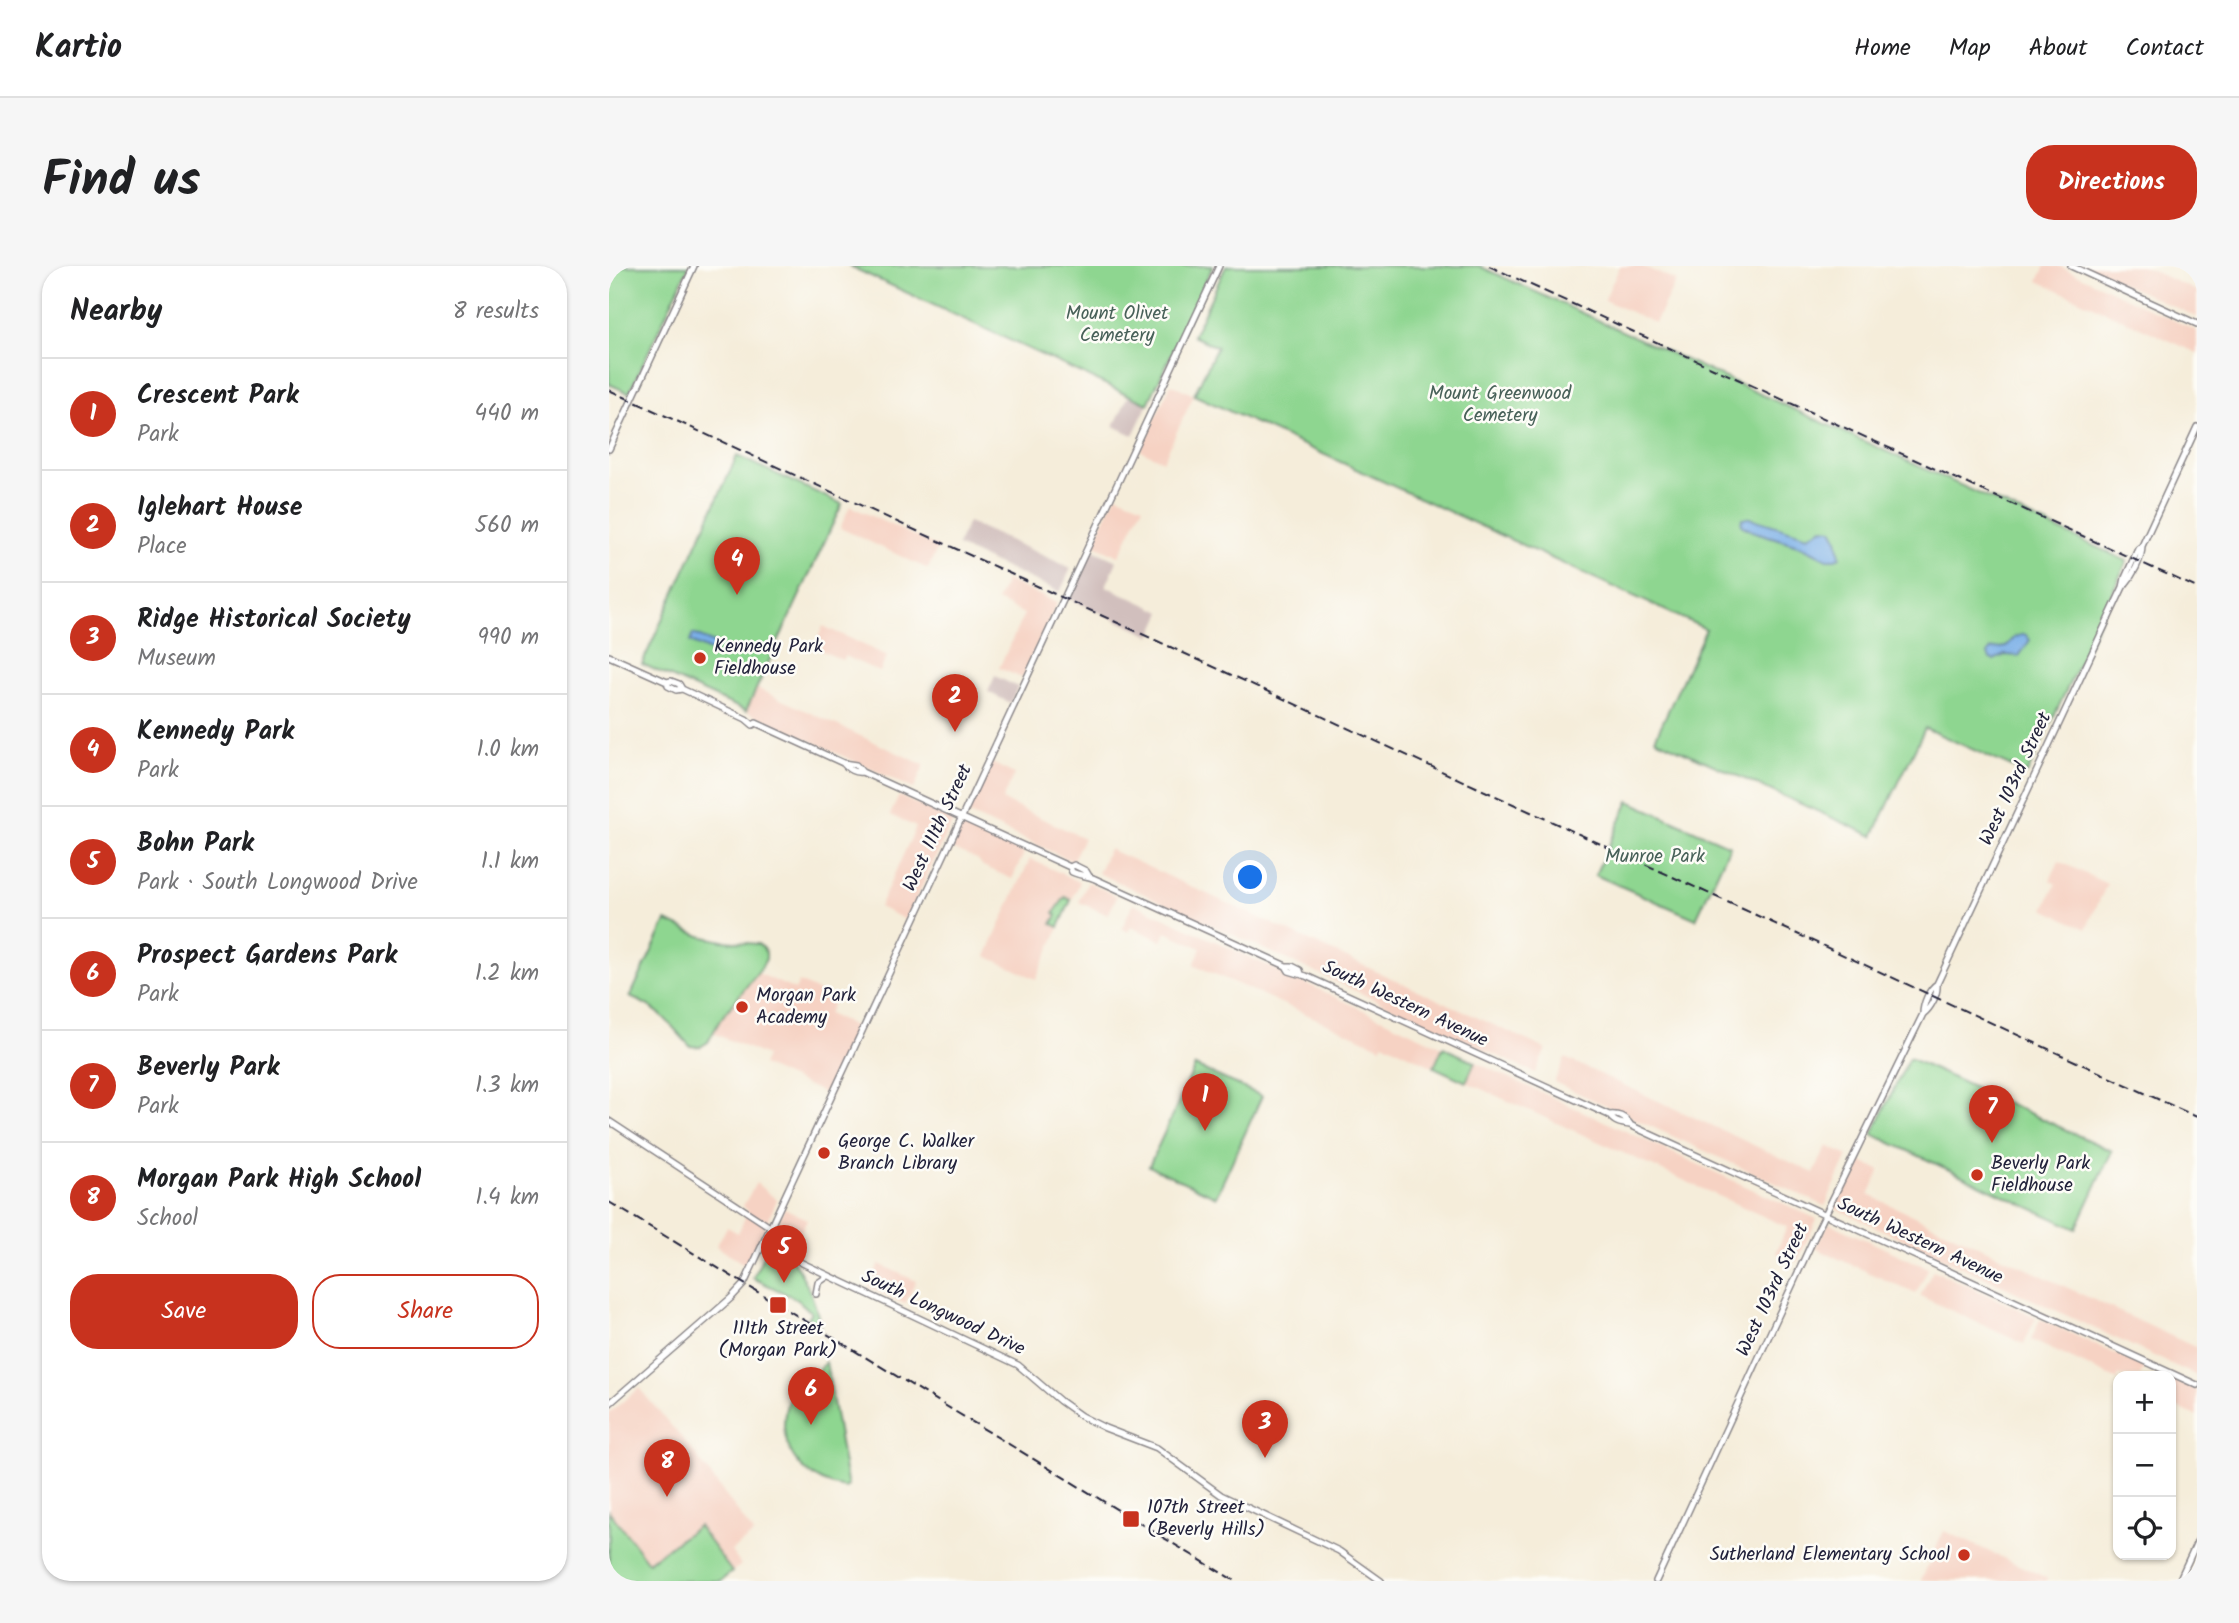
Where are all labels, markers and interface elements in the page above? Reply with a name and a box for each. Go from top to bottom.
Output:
text: Kartio [35,22,122,75]
text: Home [1854,29,1911,68]
text: Map [1949,29,1991,68]
text: About [2029,29,2087,68]
text: Contact [2125,29,2204,68]
text: Find us [42,143,200,221]
button: Directions [2026,145,2197,220]
text: Nearby [70,288,162,336]
text: 8 results [453,294,539,330]
park label: Mount Olivet Cemetery [1066,299,1169,351]
text: Crescent Park [137,375,299,417]
park label: Mount Greenwood Cemetery [1429,379,1572,431]
text: 1 [90,396,96,432]
text: 440 m [475,396,539,432]
text: Park [137,417,179,453]
text: Iglehart House [137,487,302,529]
text: 2 [86,508,100,544]
text: 560 m [475,508,539,544]
text: Place [137,529,187,565]
pin: 4 [714,537,760,595]
text: Ridge Historical Society [137,599,411,641]
text: 3 [87,620,99,656]
text: 990 m [478,620,539,656]
place label: Kennedy Park Fieldhouse [714,632,823,684]
text: Museum [137,641,216,677]
marker: Kennedy Park Fieldhouse [692,650,708,666]
pin: 2 [932,674,978,732]
street label: West 103rd Street [1972,707,2060,851]
text: Kennedy Park [137,711,294,753]
text: 4 [87,732,99,768]
text: 1.0 km [477,732,539,768]
text: Park [137,753,179,789]
street label: West 111th Street [895,759,981,897]
text: Bohn Park [137,823,254,865]
park label: Munroe Park [1605,842,1705,872]
text: 5 [87,844,99,880]
text: 1.1 km [481,844,539,880]
your location [1233,860,1267,894]
text: Park · South Longwood Drive [137,865,418,901]
text: Prospect Gardens Park [137,935,397,977]
street label: South Western Avenue [1317,952,1493,1056]
text: 6 [87,956,99,992]
text: 1.2 km [475,956,539,992]
text: Park [137,977,179,1013]
place label: Morgan Park Academy [756,981,856,1033]
marker: Morgan Park Academy [734,999,750,1015]
text: Beverly Park [137,1047,279,1089]
text: 7 [88,1068,98,1104]
text: 1.3 km [475,1068,539,1104]
pin: 1 [1182,1073,1228,1131]
pin: 7 [1969,1085,2015,1143]
text: Park [137,1089,179,1125]
place label: George C. Walker Branch Library [838,1127,976,1179]
marker: George C. Walker Branch Library [816,1145,832,1161]
place label: Beverly Park Fieldhouse [1991,1149,2090,1201]
text: Morgan Park High School [137,1159,421,1201]
marker: Beverly Park Fieldhouse [1969,1167,1985,1183]
text: 8 [86,1180,100,1216]
text: 1.4 km [475,1180,539,1216]
street label: South Western Avenue [1832,1189,2008,1293]
text: School [137,1201,198,1237]
street label: West 103rd Street [1729,1218,1817,1362]
pin: 5 [761,1225,807,1283]
street label: South Longwood Drive [856,1262,1030,1364]
button: Save [70,1274,298,1349]
button: Share [312,1274,539,1349]
marker: 111th Street (Morgan Park) [768,1295,788,1315]
place label: 111th Street (Morgan Park) [719,1314,837,1366]
pin: 6 [788,1367,834,1425]
map controls [2113,1371,2176,1560]
button: + [2113,1371,2176,1434]
pin: 3 [1242,1400,1288,1458]
button: − [2113,1434,2176,1497]
pin: 8 [644,1439,690,1497]
place label: 107th Street (Beverly Hills) [1147,1493,1265,1545]
button: locate [2113,1497,2176,1560]
marker: 107th Street (Beverly Hills) [1121,1509,1141,1529]
place label: Sutherland Elementary School [1710,1540,1950,1570]
marker: Sutherland Elementary School [1956,1547,1972,1563]

